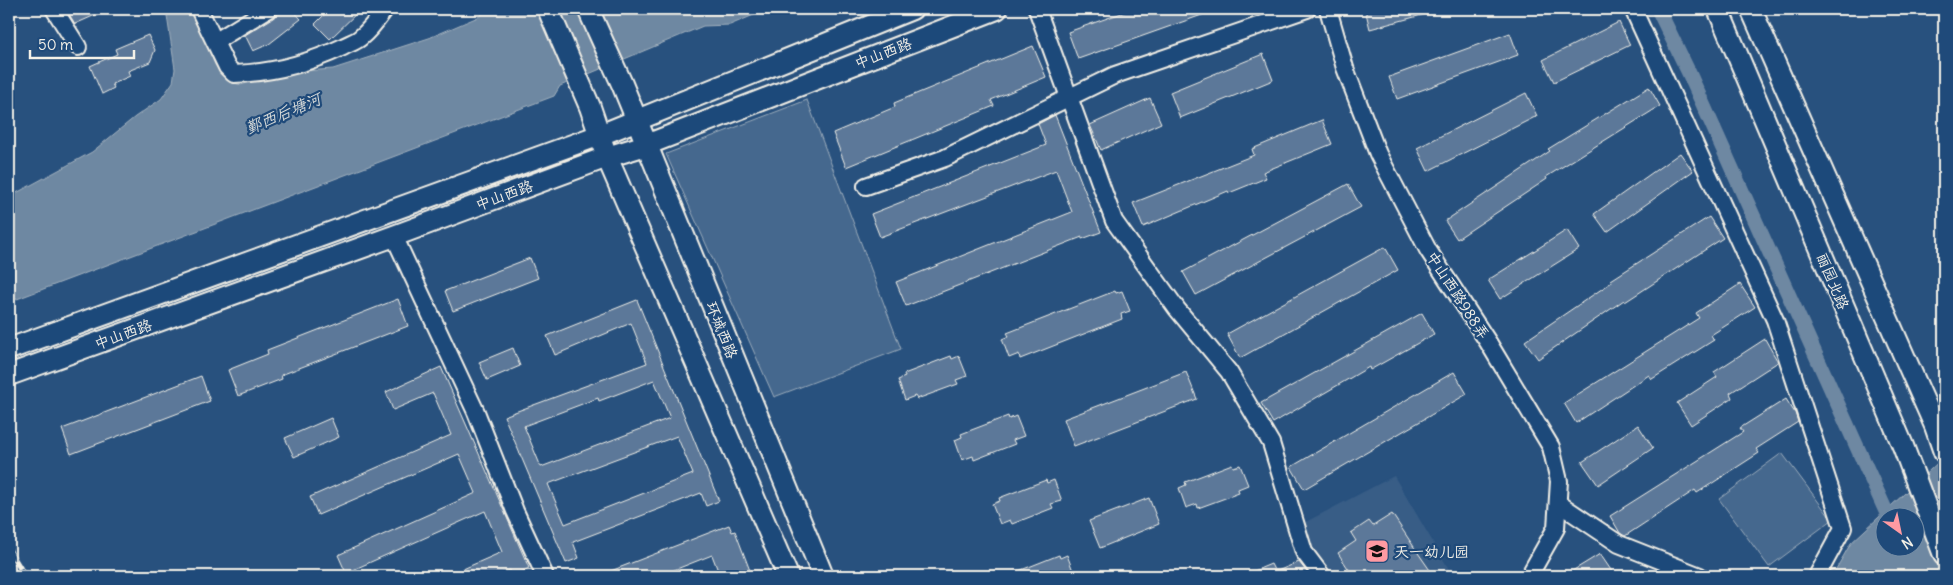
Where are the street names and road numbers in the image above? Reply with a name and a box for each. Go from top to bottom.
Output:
street label: 中山西路 [852,33,914,73]
street label: 中山西路 [473,176,535,214]
street label: 中山西路988弄 [1423,248,1493,342]
street label: 丽园北路 [1813,250,1853,312]
street label: 环城西路 [702,299,742,361]
street label: 中山西路 [92,315,154,353]

